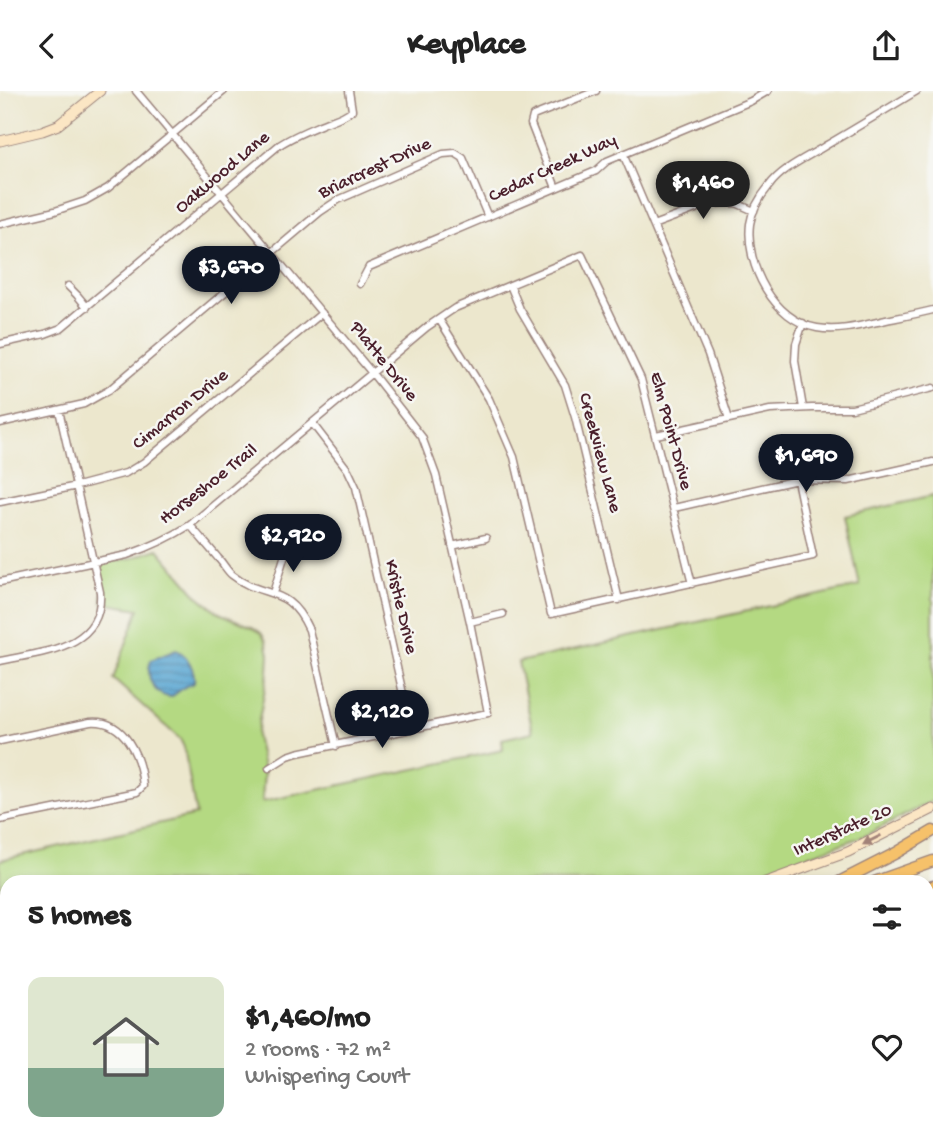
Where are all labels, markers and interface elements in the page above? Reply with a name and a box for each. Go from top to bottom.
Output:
icon: back [28,27,66,65]
text: Keyplace [408,27,525,65]
icon: share [867,27,905,65]
street label: Oakwood Lane [171,127,275,219]
street label: Cedar Creek Way [485,129,621,209]
street label: Briarcrest Drive [314,133,435,206]
pin: $1,460 [646,162,760,221]
text: $1,460 [672,170,734,197]
pin: $3,670 [174,247,288,306]
text: $3,670 [198,255,264,282]
street label: Platte Drive [343,317,422,407]
street label: Cimarron Drive [128,364,234,456]
street label: Elm Point Drive [643,370,697,493]
street label: Creekview Lane [572,391,626,516]
pin: $1,690 [749,435,863,494]
street label: Horseshoe Trail [155,439,263,531]
text: $1,690 [774,443,838,470]
pin: $2,920 [236,515,350,574]
text: $2,920 [261,523,325,550]
street label: Kristie Drive [378,558,422,656]
pin: $2,120 [325,691,439,750]
text: $2,120 [351,699,413,726]
street label: Interstate 20 [790,799,896,863]
one-way arrow [862,834,882,845]
icon: filters [868,898,906,936]
text: 5 homes [28,900,130,935]
text: $1,460/mo [245,1002,371,1037]
icon: home [84,1005,168,1089]
icon: heart [868,1028,906,1066]
text: 2 rooms · 72 m² [245,1037,391,1064]
text: Whispering Court [245,1064,409,1091]

